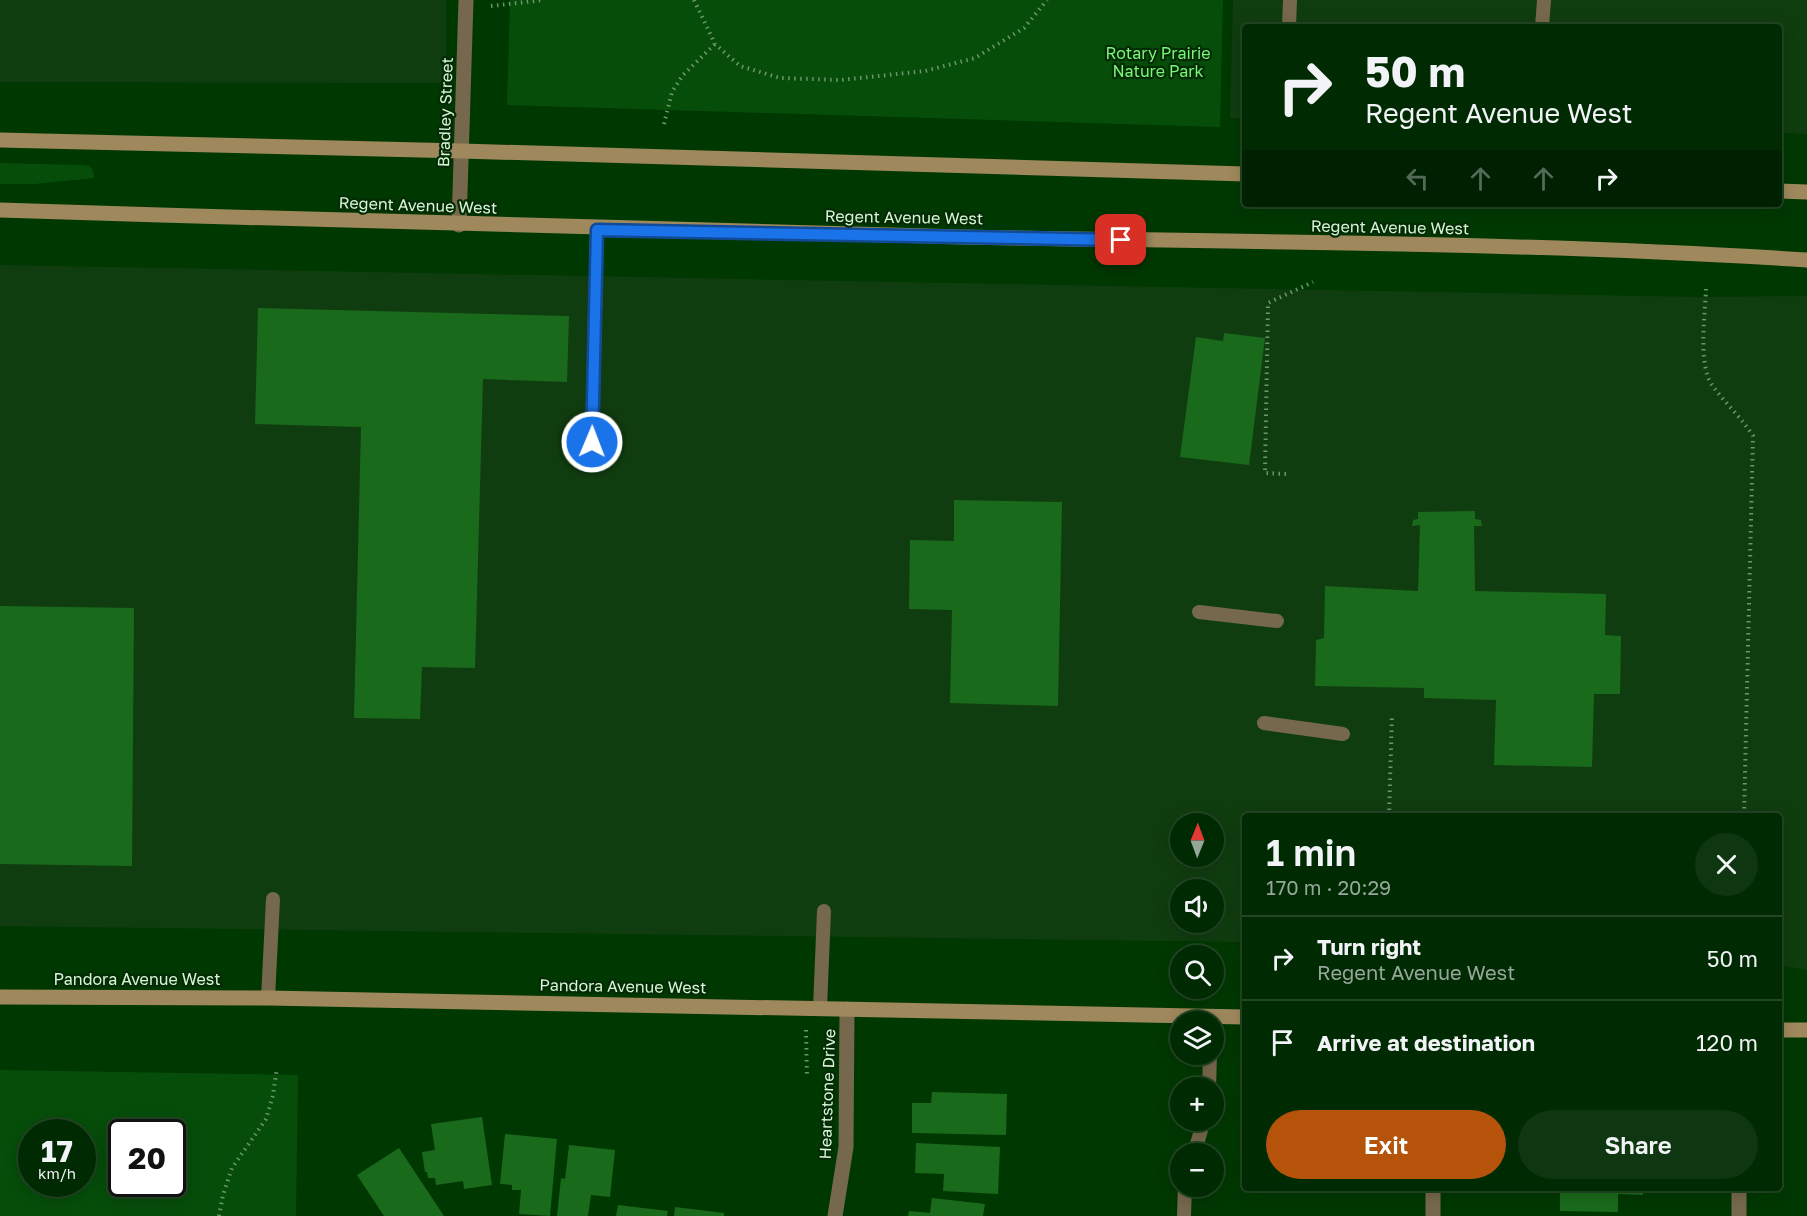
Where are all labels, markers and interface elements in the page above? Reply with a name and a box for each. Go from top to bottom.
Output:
park label: Rotary Prairie Nature Park [1105,43,1211,81]
text: 50 m [1365,46,1465,96]
icon: right [1266,48,1344,126]
street label: Bradley Street [433,57,457,167]
text: Regent Avenue West [1365,97,1633,129]
icon: left [1401,162,1434,195]
icon: ahead [1464,162,1497,195]
icon: ahead [1527,162,1560,195]
icon: right [1590,162,1623,195]
street label: Regent Avenue West [338,192,498,218]
street label: Regent Avenue West [825,206,983,228]
pin [1095,214,1146,265]
street label: Regent Avenue West [1311,216,1469,238]
icon: arrive [1104,223,1137,256]
position arrow [560,410,624,474]
north arrow [1170,813,1224,867]
map controls [1170,813,1224,1197]
text: 1 min [1266,831,1356,874]
button: close [1695,833,1758,896]
text: 170 m · 20:29 [1266,875,1391,899]
button: sound [1170,879,1224,933]
text: Turn right [1317,933,1421,960]
icon: right [1266,942,1299,975]
button: search [1170,945,1224,999]
text: 50 m [1707,945,1758,972]
text: Regent Avenue West [1317,960,1515,984]
street label: Pandora Avenue West [53,969,221,989]
street label: Pandora Avenue West [539,975,707,997]
button: layers [1170,1011,1224,1065]
icon: arrive [1266,1026,1299,1059]
street label: Heartstone Drive [815,1028,839,1160]
text: Arrive at destination [1317,1029,1535,1056]
text: 120 m [1696,1029,1758,1056]
button: + [1170,1077,1224,1131]
button: Exit [1266,1110,1506,1179]
button: Share [1518,1110,1758,1179]
speed limit sign: 20 [108,1119,186,1197]
text: 17 [41,1133,73,1169]
button: − [1170,1143,1224,1197]
text: km/h [38,1164,76,1182]

